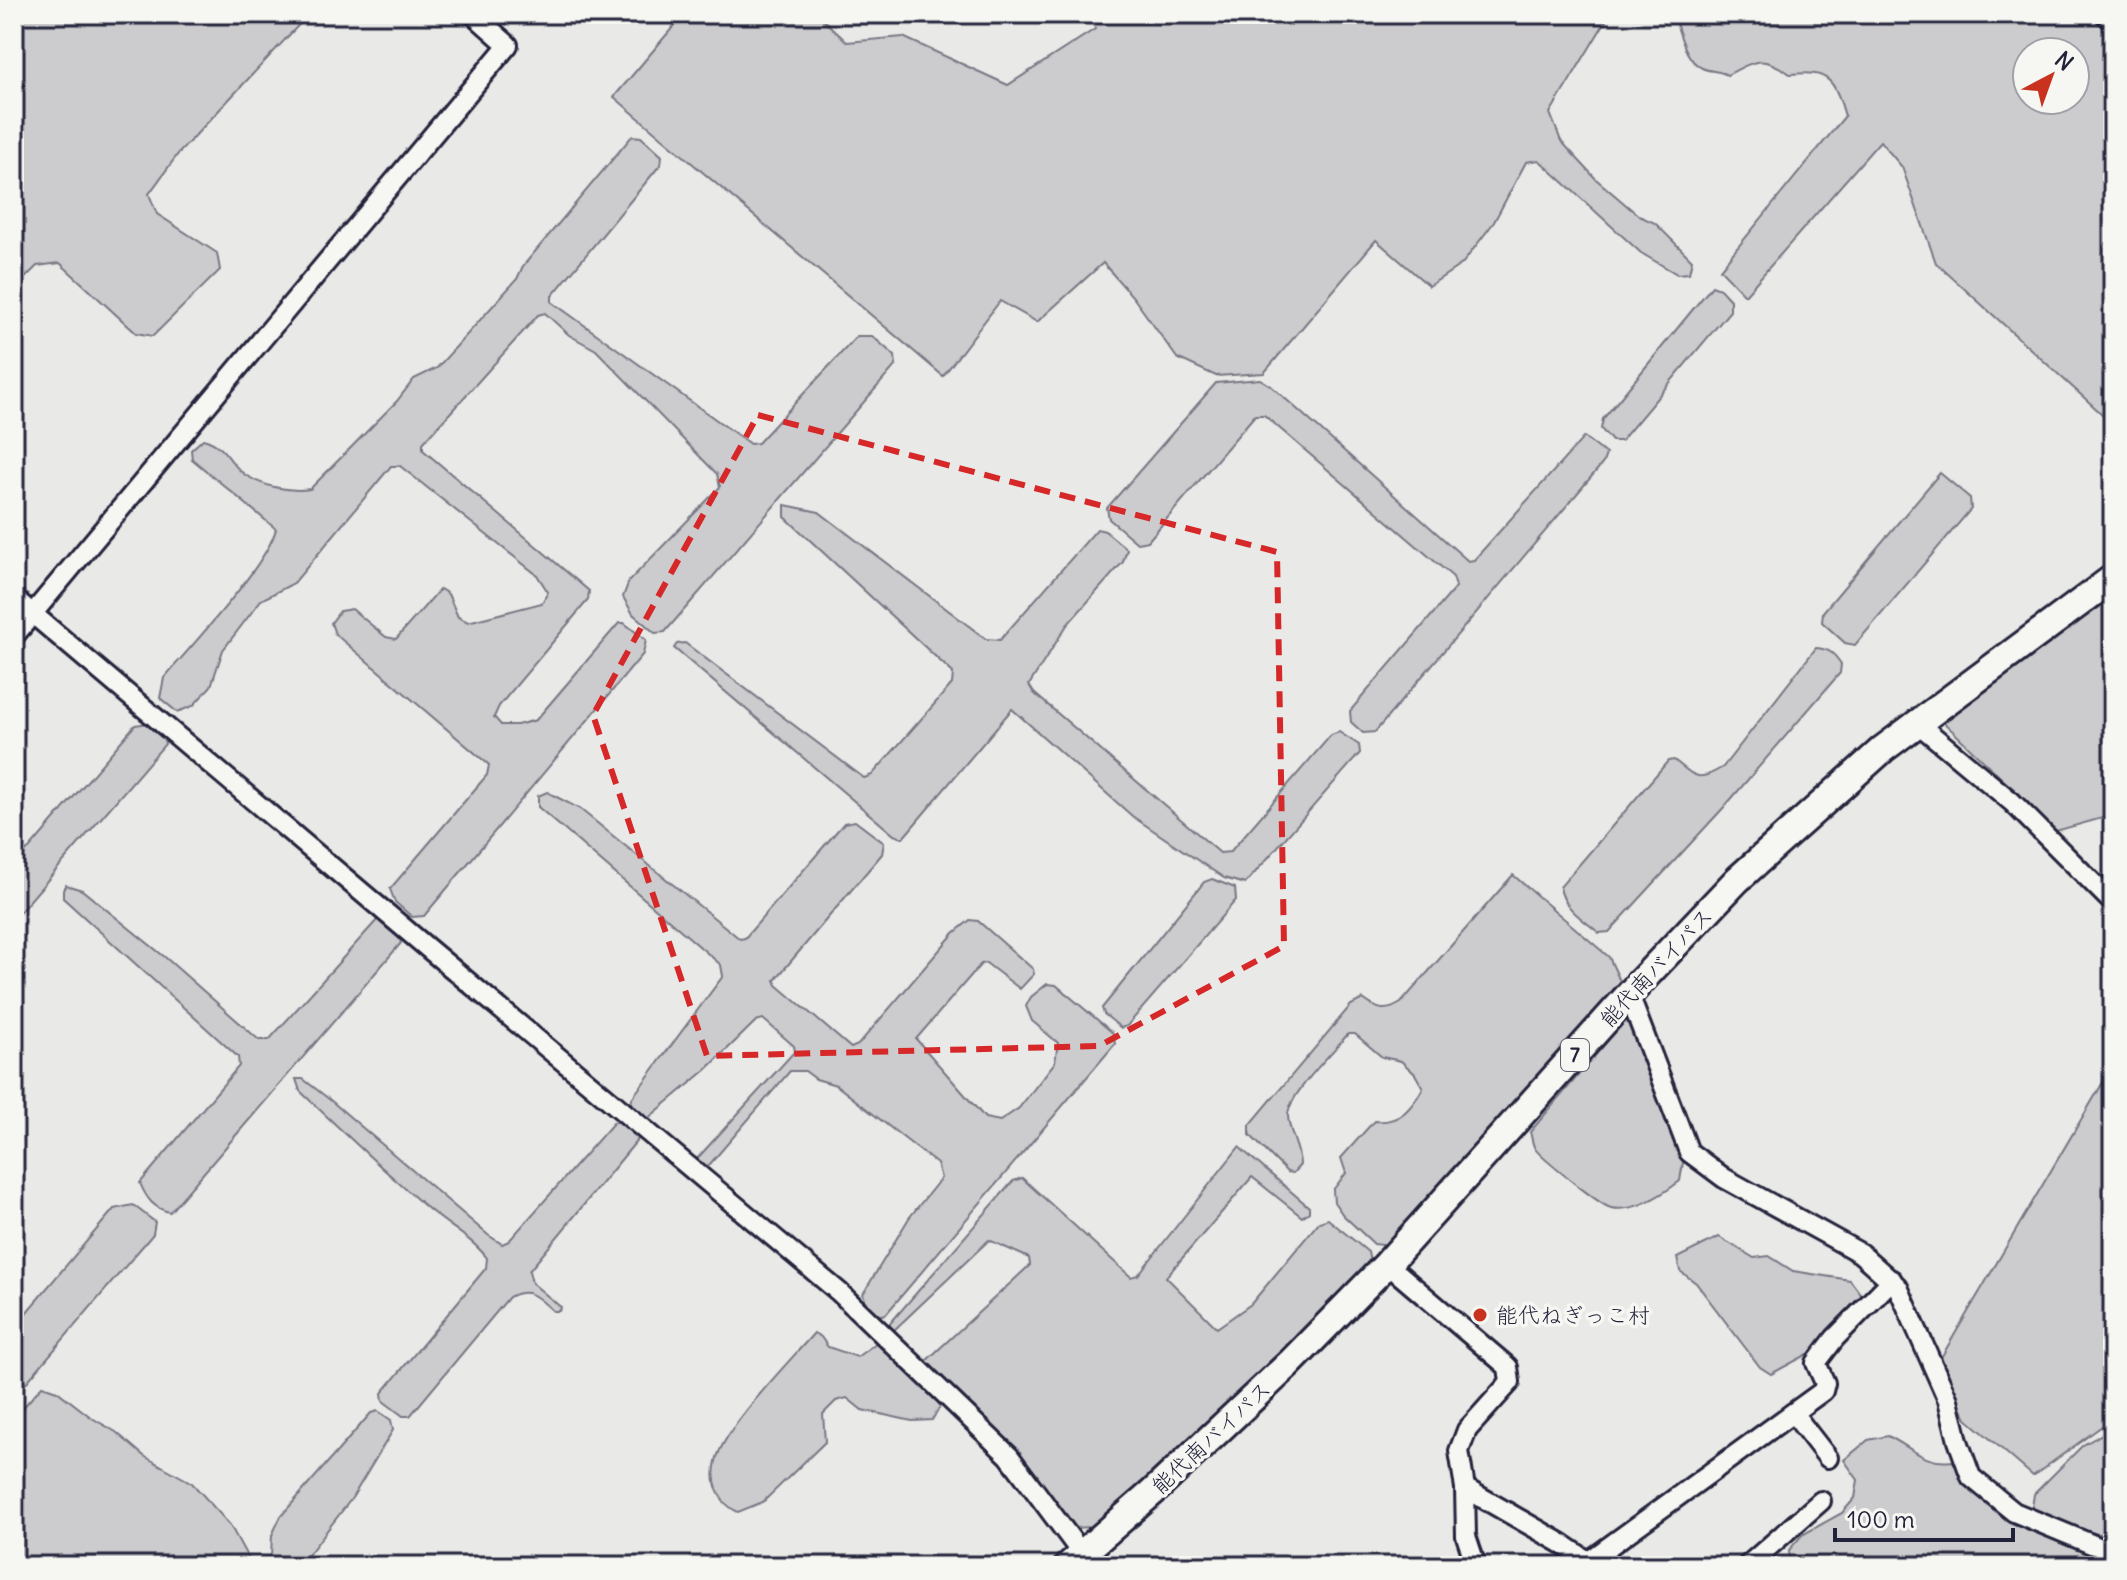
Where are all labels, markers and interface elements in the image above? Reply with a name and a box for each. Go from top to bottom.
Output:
north arrow [2011,36,2091,116]
text: N [2049,45,2079,76]
street label: 能代南バイパス [1593,901,1719,1033]
road number: 7 [1561,1039,1589,1071]
place label: 能代ねぎっこ村 [1496,1301,1650,1329]
marker: 能代ねぎっこ村 [1471,1306,1489,1324]
street label: 能代南バイパス [1145,1374,1277,1500]
scale bar [1835,1492,2013,1542]
text: 100 m [1847,1504,1915,1534]

